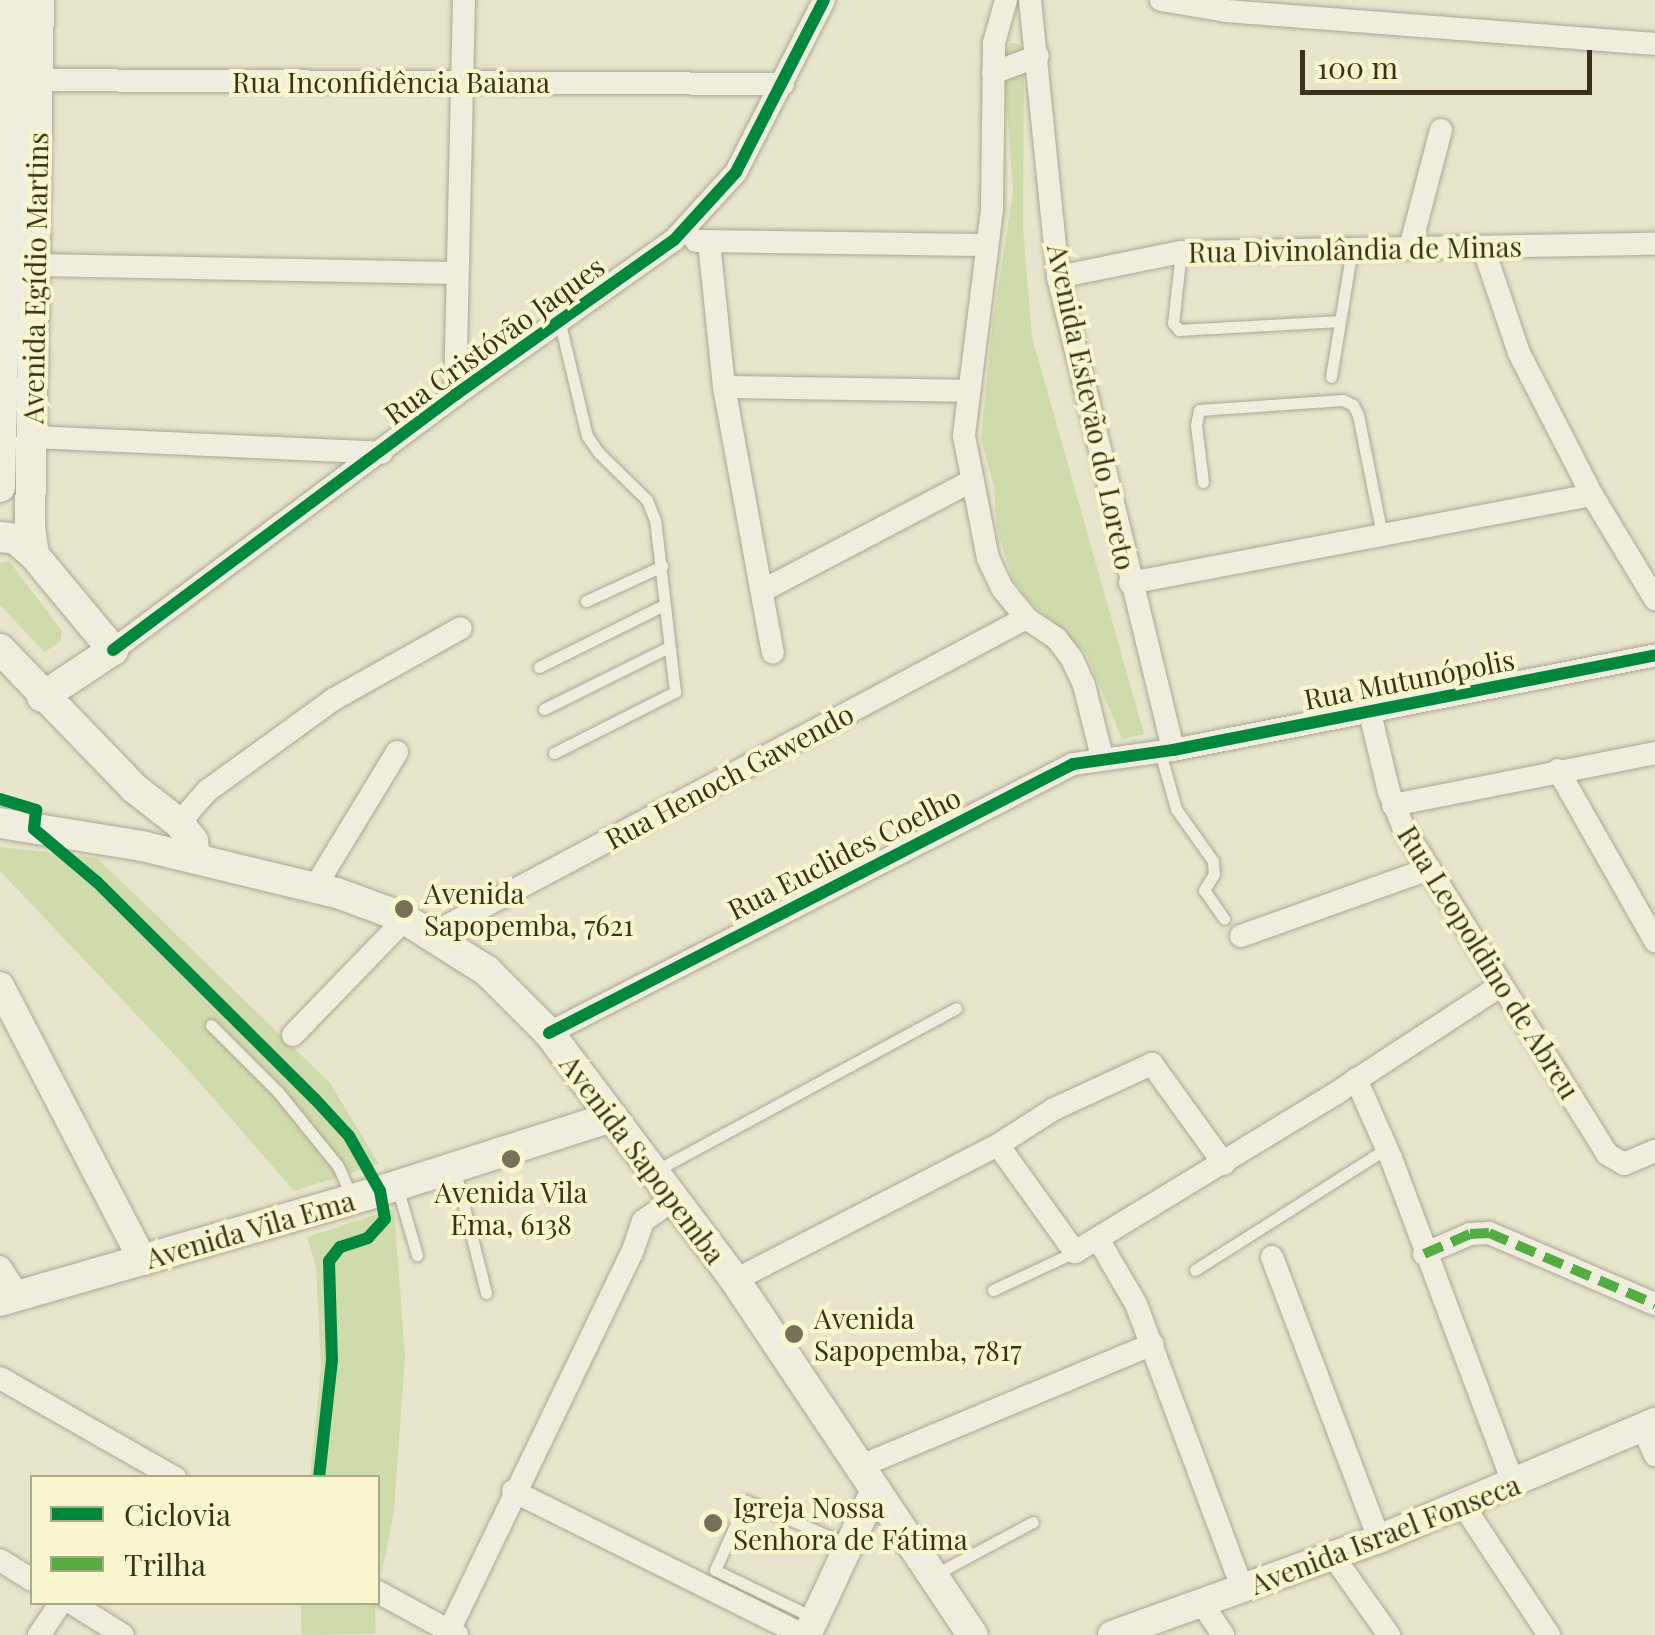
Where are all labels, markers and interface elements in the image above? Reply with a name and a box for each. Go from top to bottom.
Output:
scale bar [1305,30,1598,92]
text: 100 m [1317,47,1398,87]
street label: Rua Inconfidência Baiana [232,65,550,99]
street label: Avenida Egídio Martins [16,132,54,424]
street label: Rua Divinolândia de Minas [1187,229,1523,269]
street label: Avenida Estevão do Loreto [1041,241,1143,573]
street label: Rua Cristóvão Jaques [377,249,611,431]
street label: Rua Mutunópolis [1301,642,1517,716]
street label: Rua Henoch Gawendo [599,696,859,856]
street label: Rua Euclides Coelho [722,780,966,926]
street label: Rua Leopoldino de Abreu [1391,819,1587,1105]
place label: Avenida Sapopemba, 7621 [424,876,634,942]
marker: Avenida Sapopemba, 7621 [393,898,415,920]
street label: Avenida Sapopemba [553,1048,733,1270]
marker: Avenida Vila Ema, 6138 [500,1148,522,1170]
place label: Avenida Vila Ema, 6138 [434,1175,588,1241]
street label: Avenida Vila Ema [141,1183,359,1275]
place label: Avenida Sapopemba, 7817 [814,1301,1022,1367]
marker: Avenida Sapopemba, 7817 [783,1323,805,1345]
street label: Avenida Israel Fonseca [1245,1467,1525,1601]
legend [30,1475,380,1605]
place label: Igreja Nossa Senhora de Fátima [733,1490,968,1556]
text: Ciclovia [124,1494,231,1534]
marker: Igreja Nossa Senhora de Fátima [702,1512,724,1534]
text: Trilha [124,1544,206,1584]

